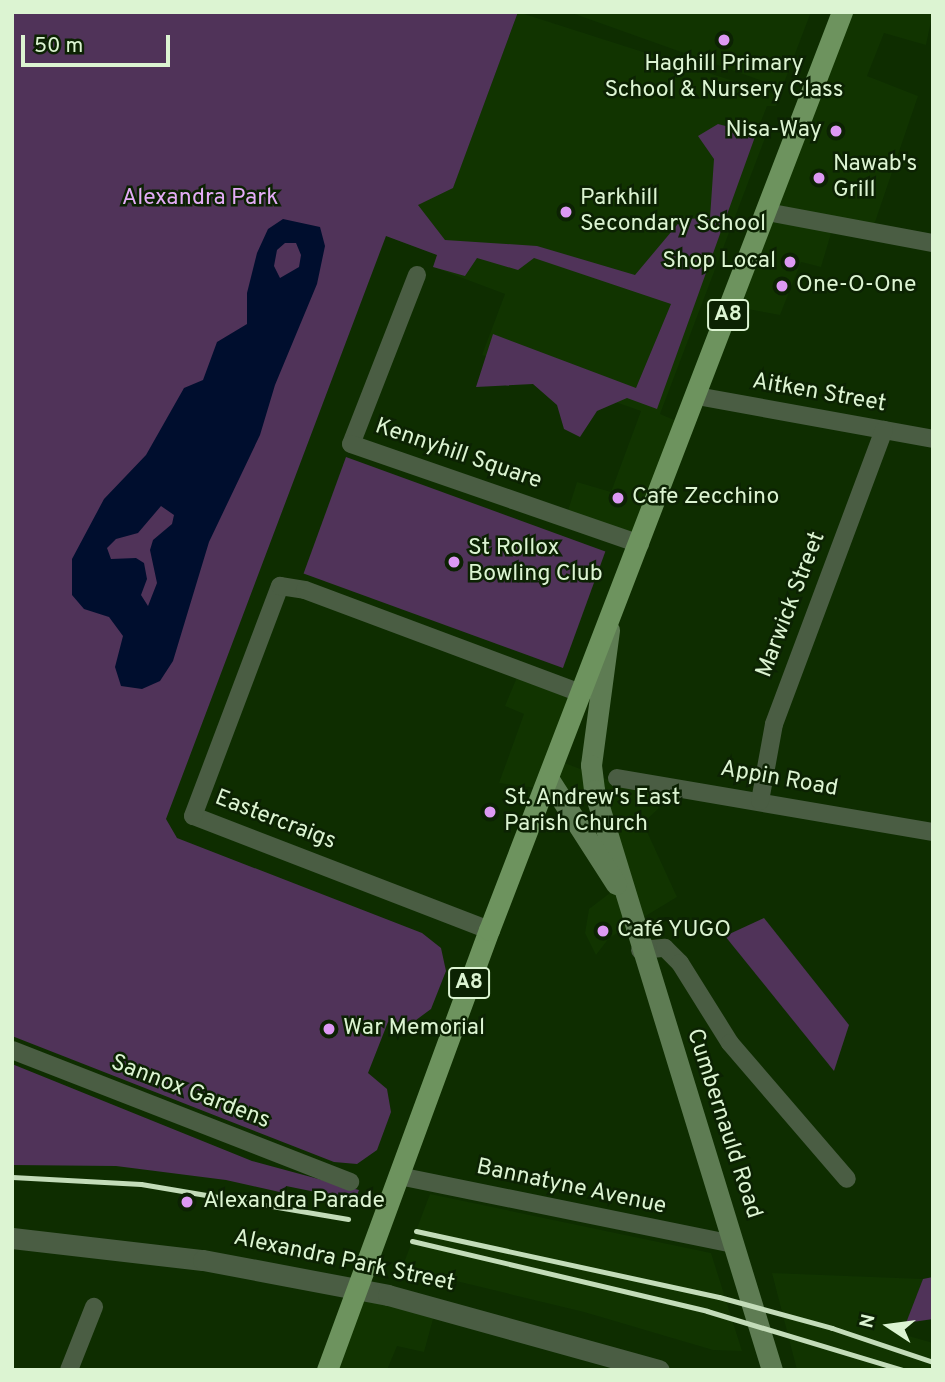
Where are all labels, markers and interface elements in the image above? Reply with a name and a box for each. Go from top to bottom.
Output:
scale bar [24,21,173,65]
marker: Haghill Primary School & Nursery Class [716,32,732,48]
text: 50 m [34,33,83,60]
place label: Haghill Primary School & Nursery Class [604,51,844,105]
place label: Nisa-Way [725,117,822,145]
marker: Nisa-Way [828,123,844,139]
place label: Nawab's Grill [833,151,917,205]
marker: Nawab's Grill [811,170,827,186]
park label: Alexandra Park [122,185,278,213]
place label: Parkhill Secondary School [580,185,766,239]
marker: Parkhill Secondary School [558,204,574,220]
place label: Shop Local [662,248,776,276]
marker: Shop Local [782,254,798,270]
place label: One-O-One [796,272,916,300]
marker: One-O-One [774,278,790,294]
road number: A8 [707,298,749,332]
street label: Aitken Street [750,369,888,419]
street label: Kennyhill Square [371,414,545,496]
place label: Cafe Zecchino [632,484,779,512]
marker: Cafe Zecchino [610,490,626,506]
street label: Marwick Street [752,528,832,682]
place label: St Rollox Bowling Club [468,535,603,589]
marker: St Rollox Bowling Club [446,554,462,570]
street label: Appin Road [718,756,840,804]
street label: Eastercraigs [211,785,339,857]
place label: St. Andrew's East Parish Church [504,785,681,839]
marker: St. Andrew's East Parish Church [482,804,498,820]
place label: Café YUGO [617,917,732,945]
marker: Café YUGO [595,923,611,939]
road number: A8 [448,965,490,1000]
place label: War Memorial [343,1015,485,1043]
marker: War Memorial [321,1021,337,1037]
street label: Cumbernauld Road [679,1026,767,1222]
street label: Sannox Gardens [107,1050,273,1136]
street label: Bannatyne Avenue [473,1154,669,1222]
place label: Alexandra Parade [203,1188,385,1216]
marker: Alexandra Parade [177,1192,197,1212]
street label: Alexandra Park Street [231,1225,457,1299]
north arrow [854,1291,924,1361]
text: N [855,1312,882,1331]

